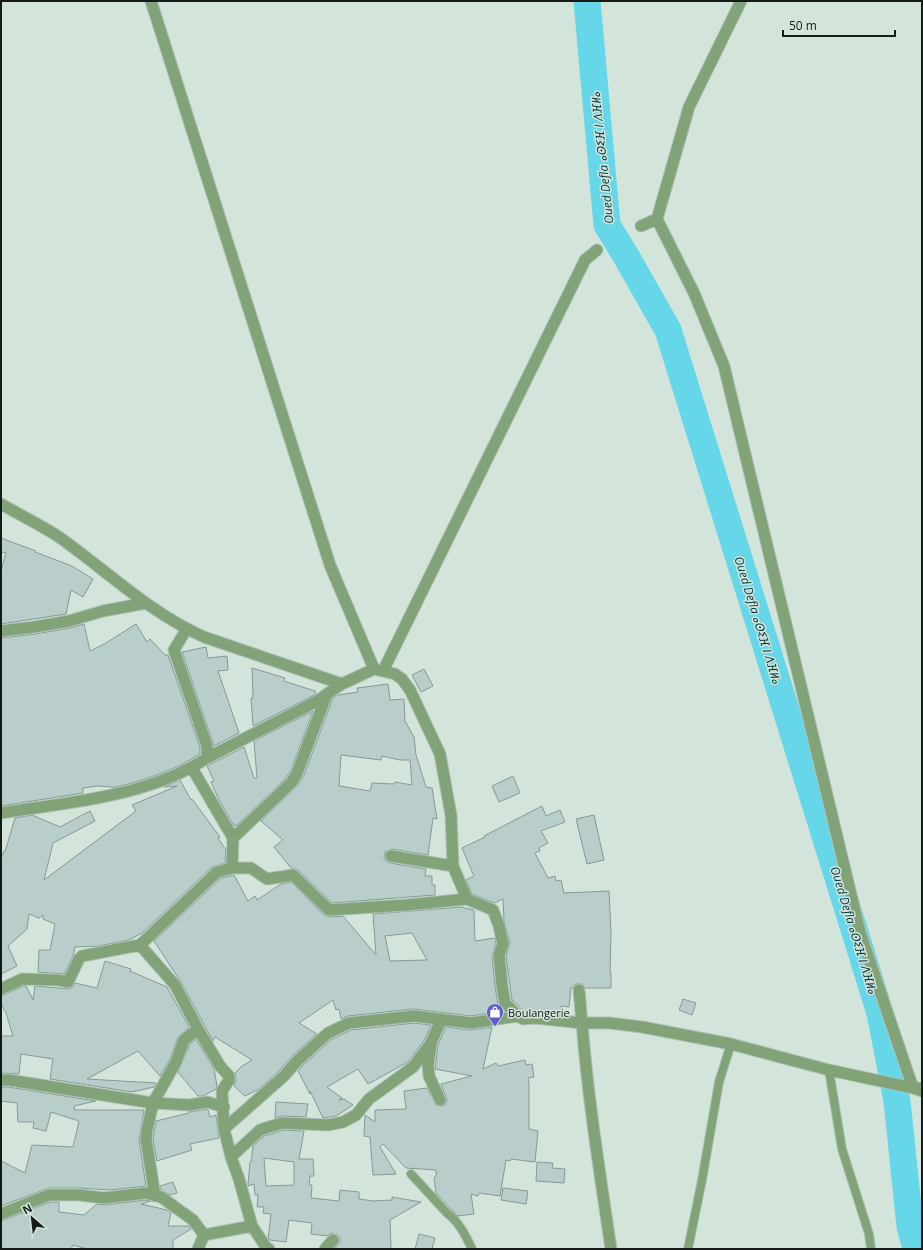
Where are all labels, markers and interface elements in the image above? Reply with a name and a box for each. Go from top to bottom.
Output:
scale bar [783,12,895,38]
text: 50 m [789,17,817,34]
water label: Oued Defla ⴰⵙⵉⴼ ⵏ ⴷⴼⵍⴰ [587,90,617,225]
water label: Oued Defla ⴰⵙⵉⴼ ⵏ ⴷⴼⵍⴰ [731,554,786,687]
water label: Oued Defla ⴰⵙⵉⴼ ⵏ ⴷⴼⵍⴰ [827,864,882,997]
shop icon: Boulangerie [485,1002,505,1027]
place label: Boulangerie [508,1005,570,1020]
north arrow [12,1198,52,1238]
text: N [20,1200,35,1217]

